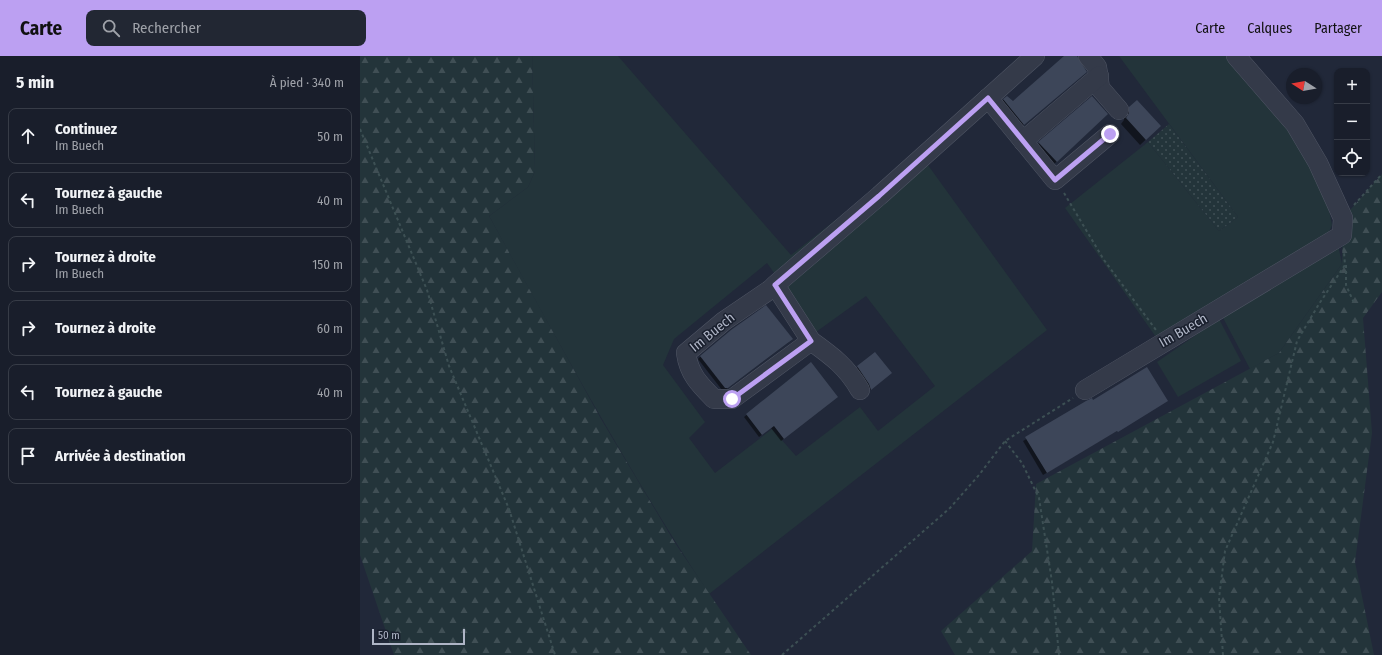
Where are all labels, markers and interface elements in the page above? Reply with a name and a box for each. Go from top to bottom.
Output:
search box [86,10,366,46]
text: Carte [20,17,62,40]
icon: search [100,17,122,39]
text: Rechercher [132,19,201,37]
text: Carte [1195,20,1225,37]
text: Calques [1247,20,1292,37]
text: Partager [1314,20,1362,37]
north arrow [1286,68,1322,104]
map controls [1334,68,1370,176]
button: + [1334,68,1370,104]
text: 5 min [16,72,54,93]
text: À pied · 340 m [270,75,344,90]
button: − [1334,104,1370,140]
text: Continuez [55,120,117,138]
icon: ahead [17,125,39,147]
route end [1101,125,1119,143]
text: 50 m [317,129,343,144]
text: Im Buech [55,138,104,153]
button: locate [1334,140,1370,176]
text: Tournez à gauche [55,184,162,202]
icon: left [17,189,39,211]
text: 40 m [317,193,343,208]
text: Im Buech [55,202,104,217]
text: Tournez à droite [55,248,156,266]
icon: right [17,253,39,275]
text: 150 m [312,257,343,272]
text: Im Buech [55,266,104,281]
street label: Im Buech [686,309,738,356]
street label: Im Buech [1156,310,1210,351]
icon: right [17,317,39,339]
text: Tournez à droite [55,319,156,337]
text: 60 m [317,321,343,336]
icon: left [17,381,39,403]
text: Tournez à gauche [55,383,162,401]
text: 40 m [317,385,343,400]
route start [723,390,741,408]
icon: arrive [17,445,39,467]
text: Arrivée à destination [55,447,186,465]
scale bar [372,627,465,646]
text: 50 m [378,629,400,642]

